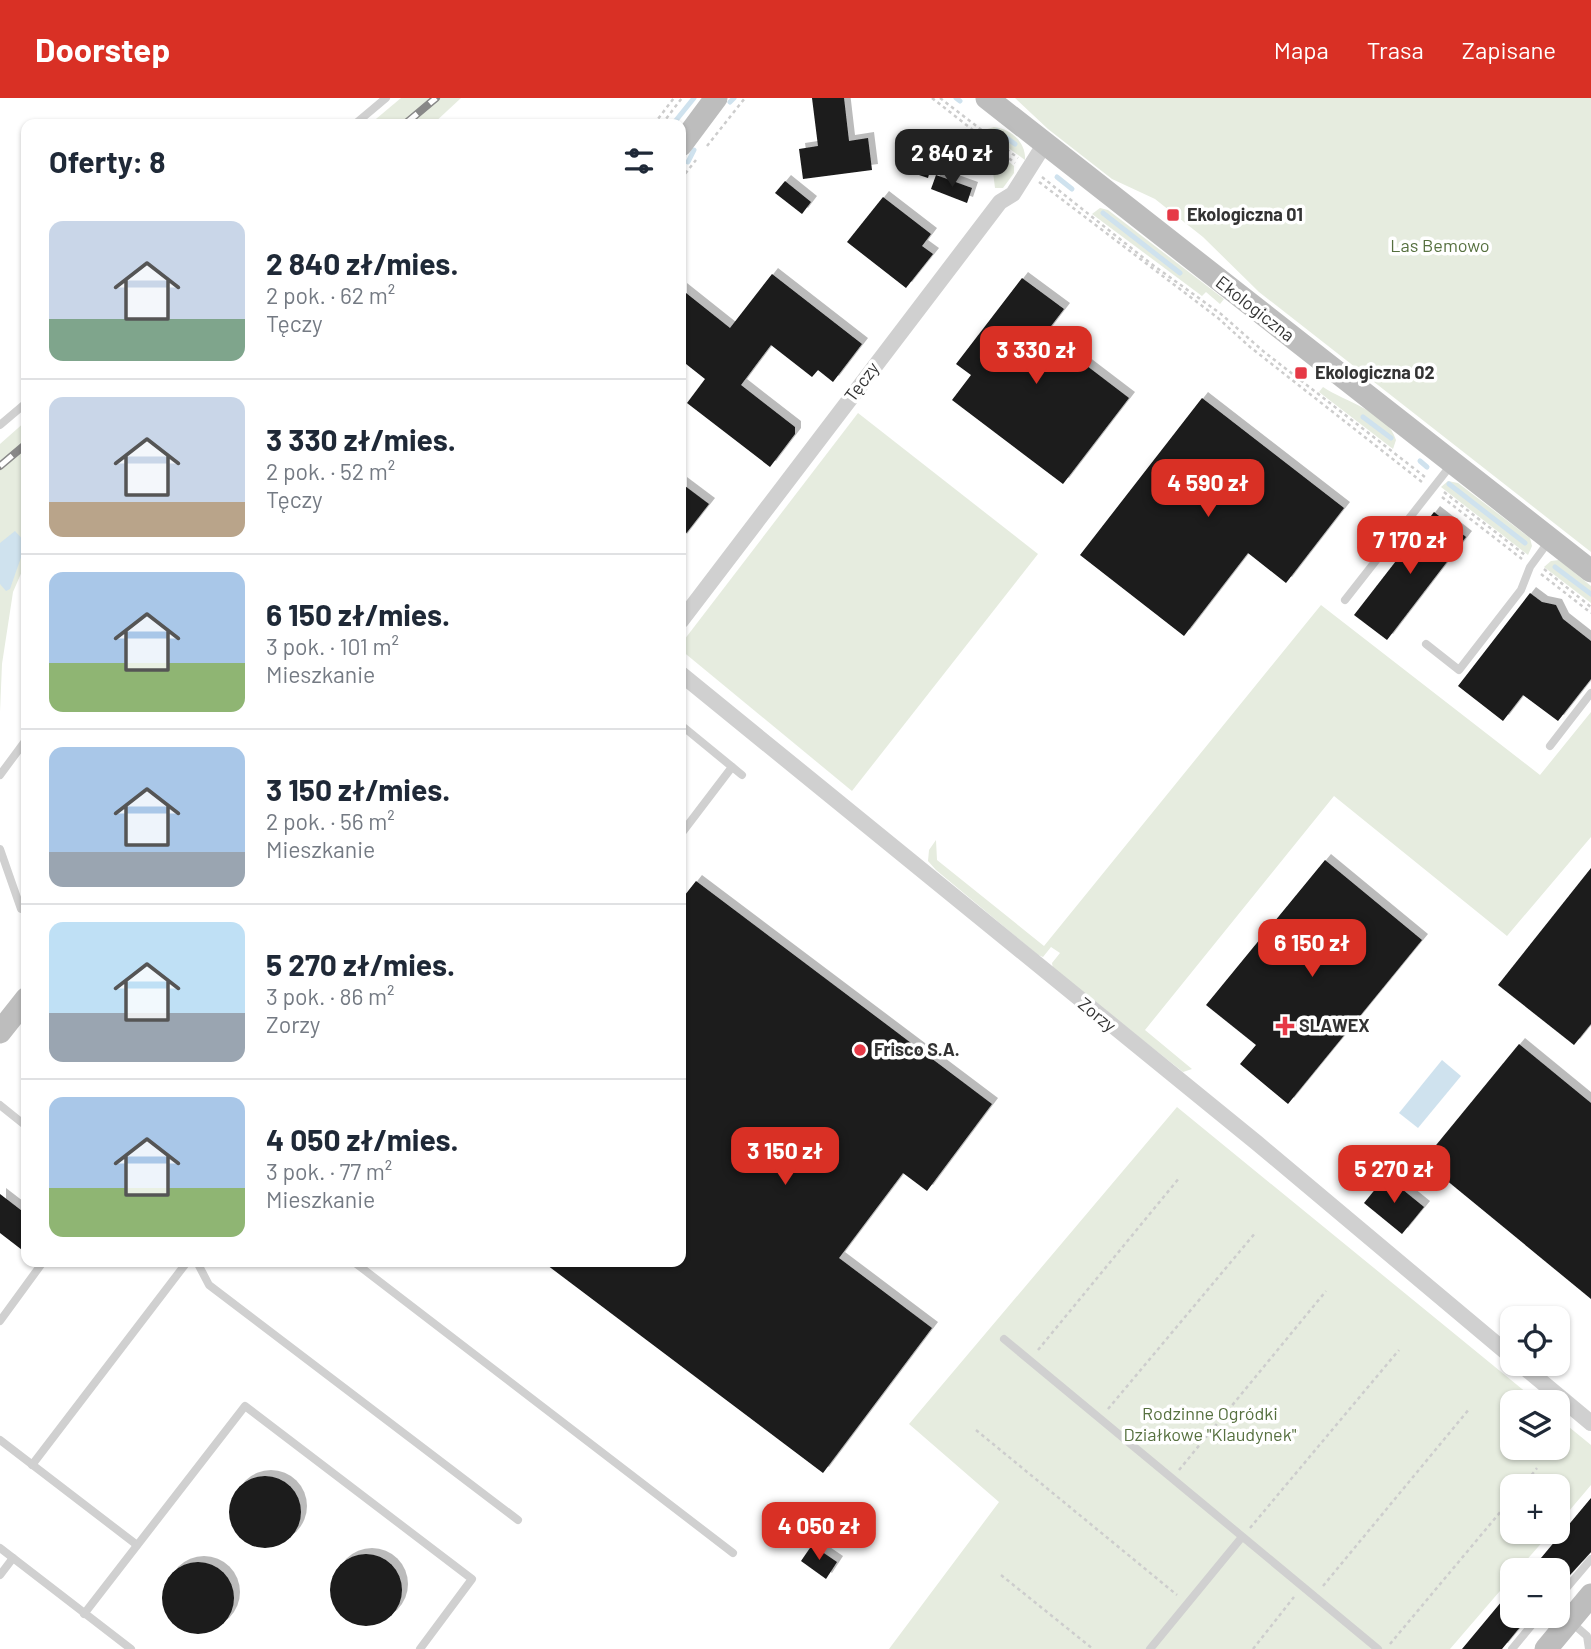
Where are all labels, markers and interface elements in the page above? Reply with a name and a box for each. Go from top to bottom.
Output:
text: Doorstep [35,29,170,69]
text: Mapa [1274,35,1329,64]
text: Trasa [1367,35,1424,64]
text: Zapisane [1462,35,1556,64]
pin: 2 840 zł [880,130,1024,189]
text: 2 840 zł [911,138,993,166]
icon: filters [620,142,658,180]
text: Oferty: 8 [49,143,165,179]
place label: Ekologiczna 01 [1187,203,1303,225]
marker: Ekologiczna 01 [1165,207,1181,223]
park label: Las Bemowo [1390,234,1490,256]
text: 2 840 zł/mies. [266,245,458,281]
icon: home [105,249,189,333]
street label: Ekologiczna [1212,271,1299,346]
text: 2 pok. · 62 m² [266,281,395,309]
text: Tęczy [266,309,323,337]
pin: 3 330 zł [964,327,1108,386]
text: 3 330 zł [996,335,1076,363]
street label: Tęczy [839,357,883,406]
place label: Ekologiczna 02 [1315,361,1435,383]
marker: Ekologiczna 02 [1293,365,1309,381]
text: 3 330 zł/mies. [266,421,456,457]
icon: home [105,425,189,509]
text: 2 pok. · 52 m² [266,457,395,485]
pin: 4 590 zł [1136,460,1280,519]
text: 4 590 zł [1167,468,1249,496]
text: Tęczy [266,485,323,513]
pin: 7 170 zł [1338,517,1482,576]
text: 7 170 zł [1373,525,1447,553]
text: 6 150 zł/mies. [266,596,450,632]
icon: home [105,600,189,684]
text: 3 pok. · 101 m² [266,632,399,660]
text: Mieszkanie [266,660,375,688]
text: 3 150 zł/mies. [266,771,450,807]
icon: home [105,775,189,859]
text: 2 pok. · 56 m² [266,807,395,835]
text: Mieszkanie [266,835,375,863]
pin: 6 150 zł [1240,920,1384,979]
text: 6 150 zł [1274,928,1350,956]
text: 5 270 zł/mies. [266,946,455,982]
icon: home [105,950,189,1034]
text: 3 pok. · 86 m² [266,982,394,1010]
street label: Zorzy [1074,992,1121,1036]
text: Zorzy [266,1010,320,1038]
place label: SLAWEX [1299,1014,1370,1036]
marker: SLAWEX [1277,1018,1293,1034]
place label: Frisco S.A. [874,1038,960,1060]
marker: Frisco S.A. [852,1042,868,1058]
text: 4 050 zł/mies. [266,1121,459,1157]
icon: home [105,1125,189,1209]
pin: 3 150 zł [713,1128,857,1187]
text: 3 150 zł [747,1136,823,1164]
pin: 5 270 zł [1322,1146,1466,1205]
text: 5 270 zł [1354,1154,1434,1182]
text: 3 pok. · 77 m² [266,1157,392,1185]
text: Mieszkanie [266,1185,375,1213]
map controls [1500,1306,1570,1628]
button: locate [1500,1306,1570,1376]
button: layers [1500,1390,1570,1460]
park label: Rodzinne Ogródki Działkowe "Klaudynek" [1124,1402,1297,1445]
button: + [1500,1474,1570,1544]
pin: 4 050 zł [747,1502,891,1562]
text: 4 050 zł [778,1511,860,1539]
button: − [1500,1558,1570,1628]

